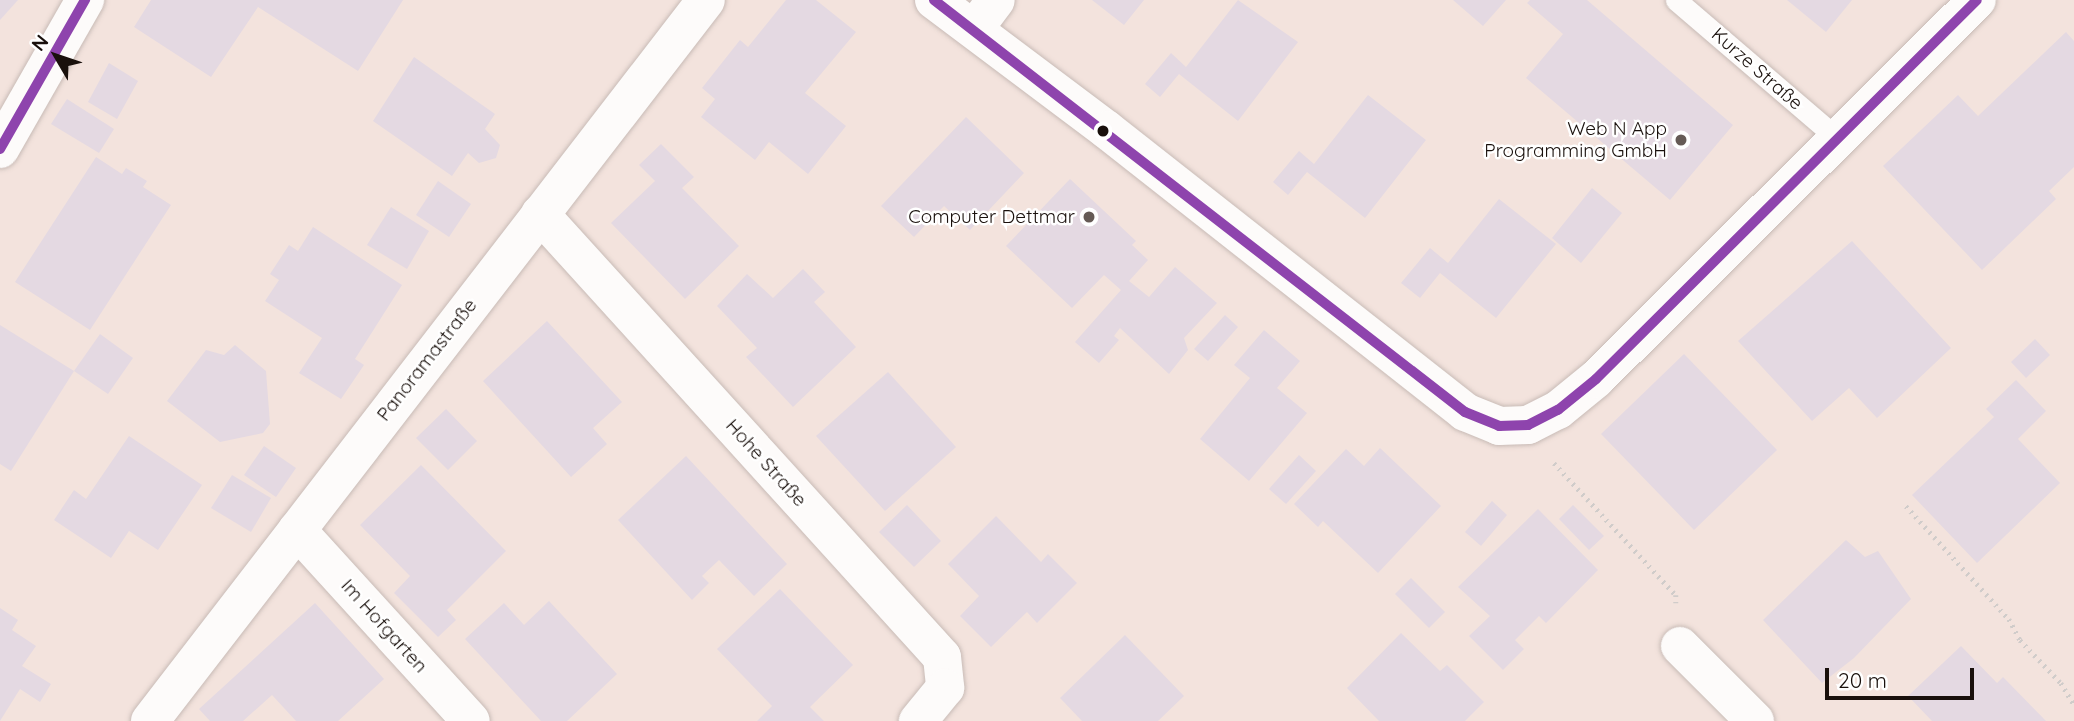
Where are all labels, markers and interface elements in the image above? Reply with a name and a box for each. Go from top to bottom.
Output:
north arrow [21,21,91,91]
street label: Kurze Straße [1707,23,1807,115]
text: N [26,30,53,56]
place label: Web N App Programming GmbH [1484,118,1667,162]
unlabelled marker [1096,124,1110,138]
marker: Web N App Programming GmbH [1673,132,1689,148]
place label: Computer Dettmar [908,206,1075,228]
marker: Computer Dettmar [1081,209,1097,225]
street label: Panoramastraße [372,294,482,426]
street label: Hohe Straße [721,415,811,511]
street label: Im Hofgarten [336,575,432,677]
scale bar [1829,654,1978,698]
text: 20 m [1838,667,1887,693]

